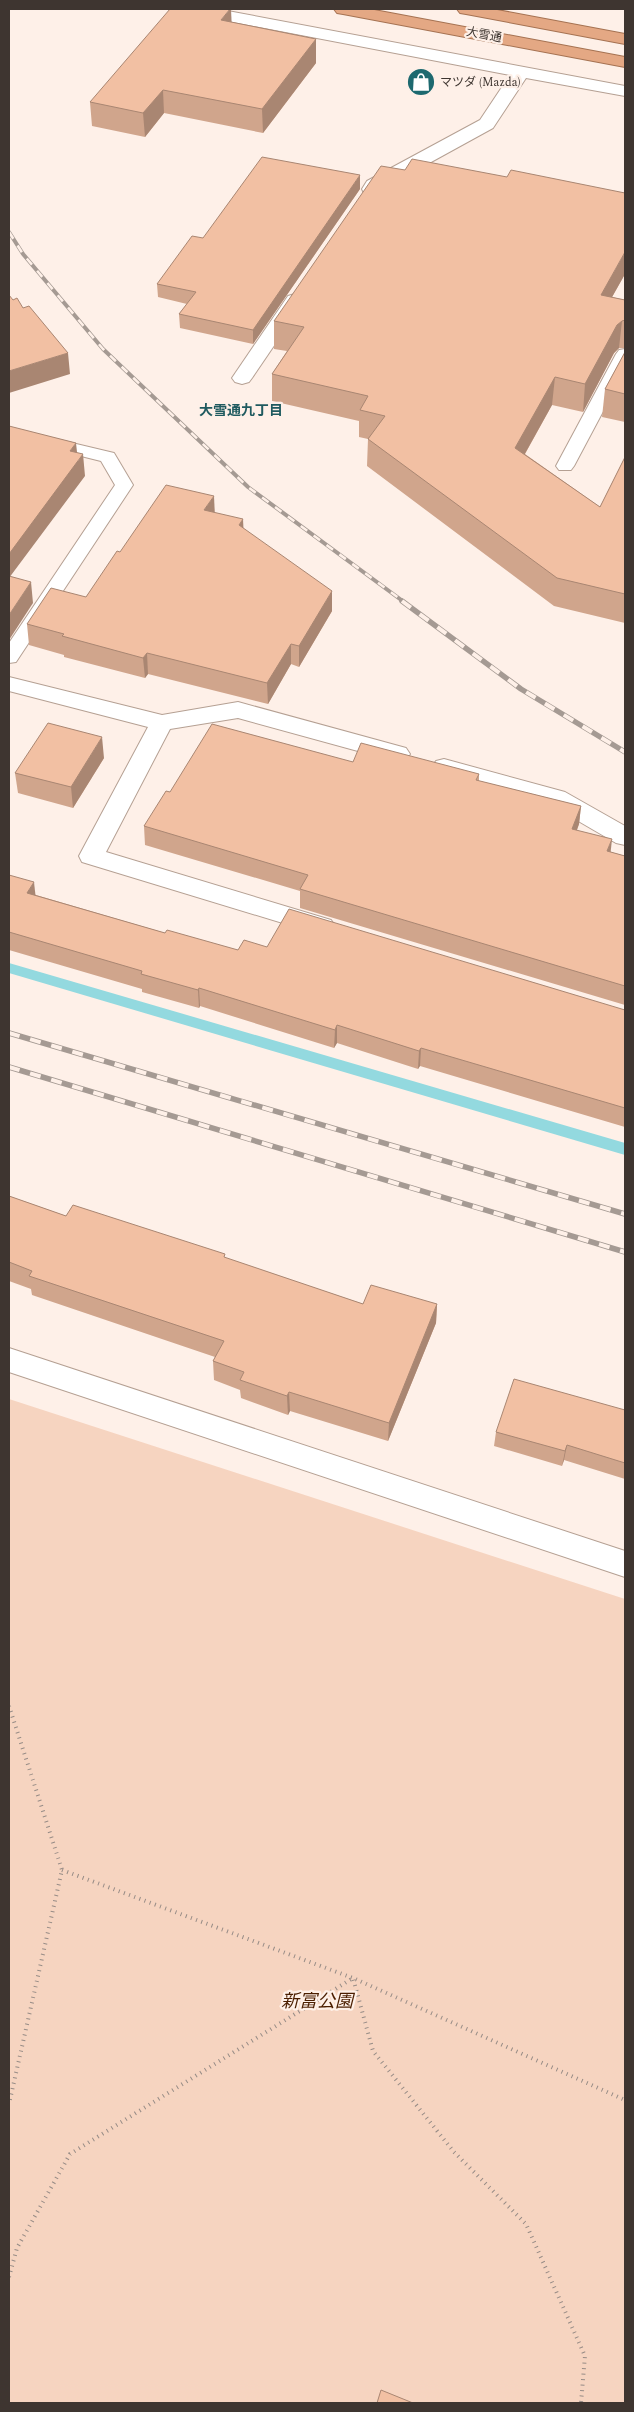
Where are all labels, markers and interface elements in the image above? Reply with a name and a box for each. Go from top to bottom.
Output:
street label: 大雪通 [465,22,503,48]
shop icon: マツダ (Mazda) [406,67,436,97]
place label: マツダ (Mazda) [440,73,521,92]
district label: 大雪通九丁目 [199,400,283,421]
park label: 新富公園 [281,1988,356,2015]

